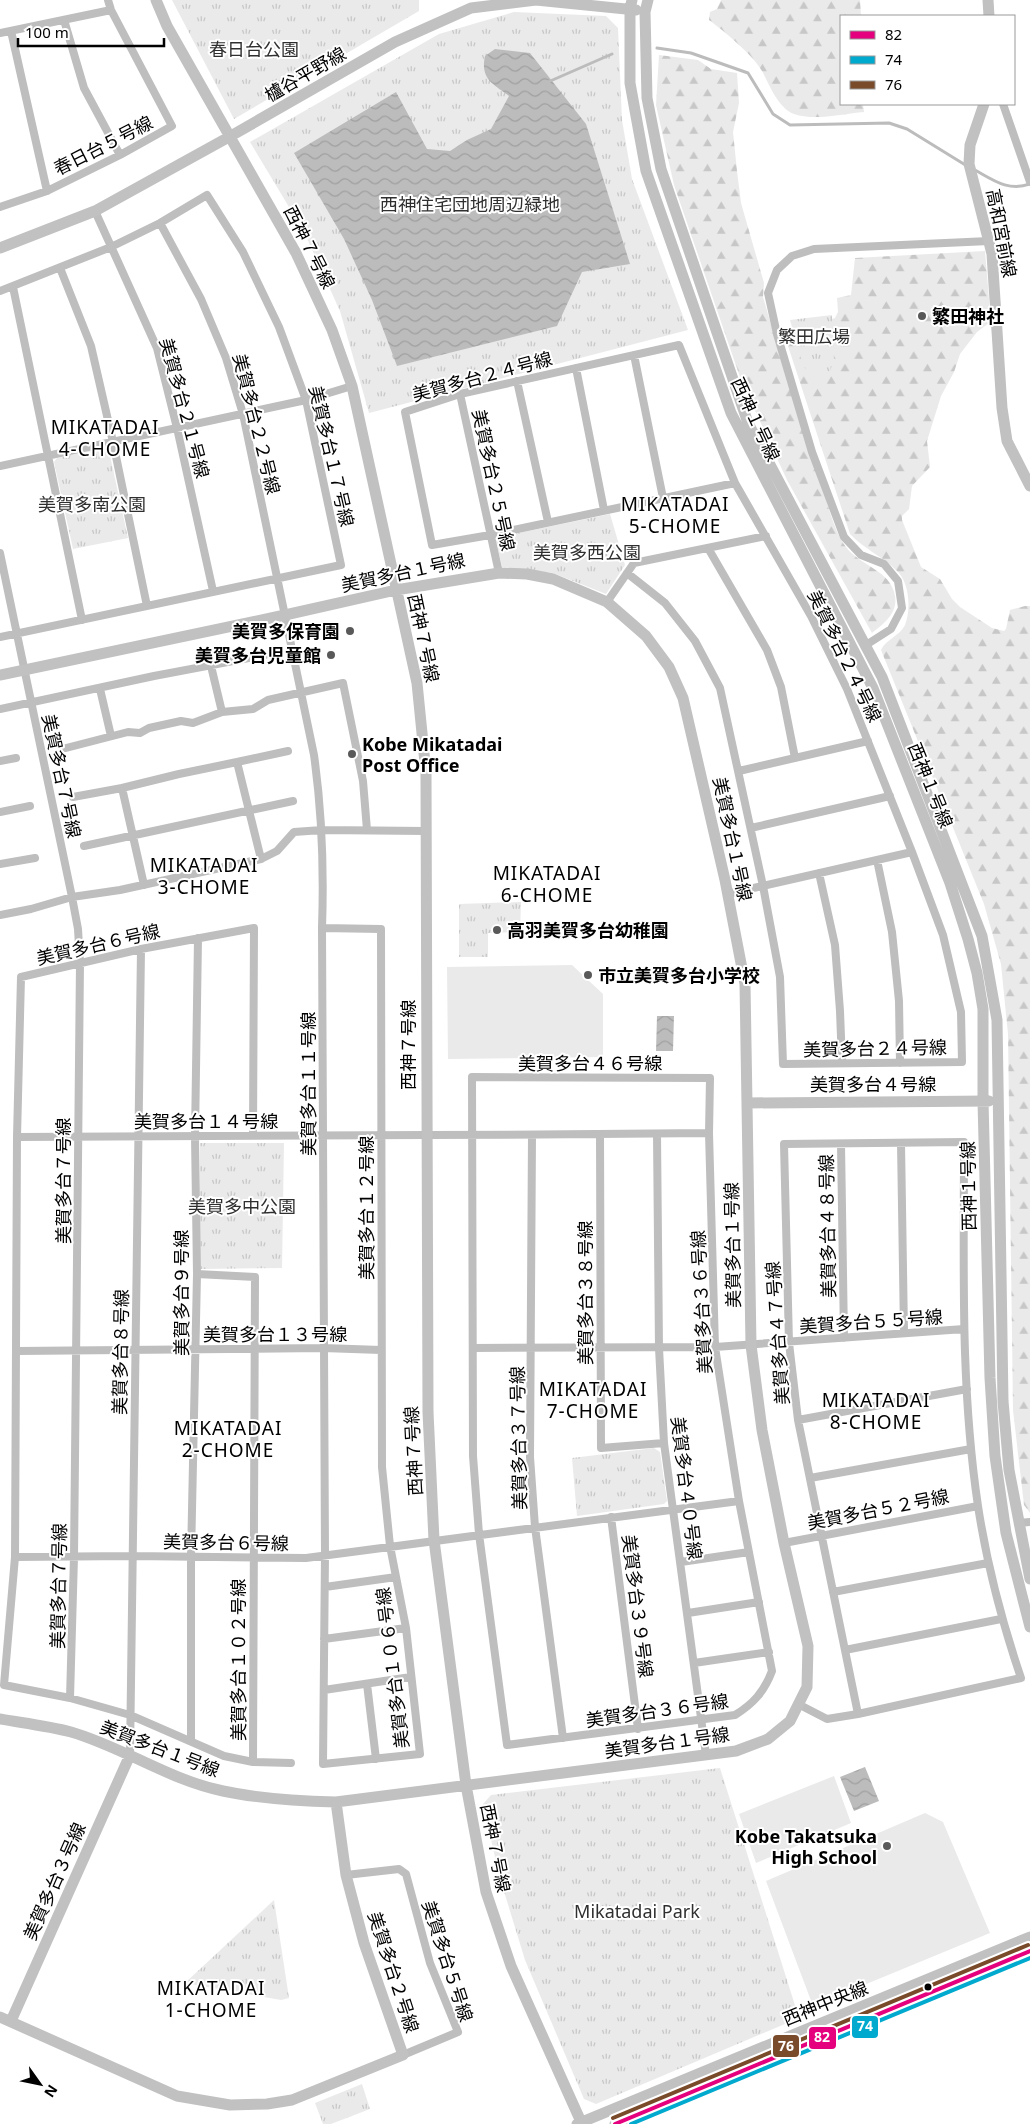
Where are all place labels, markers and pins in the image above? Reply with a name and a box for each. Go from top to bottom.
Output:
place label: 繁田神社 [932,304,1004,328]
marker: 繁田神社 [916,310,928,322]
place label: 美賀多保育園 [232,619,340,643]
marker: 美賀多保育園 [344,625,356,637]
place label: 美賀多台児童館 [195,643,321,667]
marker: 美賀多台児童館 [325,649,337,661]
place label: Kobe Mikatadai Post Office [362,732,502,777]
marker: Kobe Mikatadai Post Office [346,748,358,760]
place label: 高羽美賀多台幼稚園 [507,918,669,942]
marker: 高羽美賀多台幼稚園 [491,924,503,936]
place label: 市立美賀多台小学校 [598,963,760,987]
marker: 市立美賀多台小学校 [582,969,594,981]
place label: Kobe Takatsuka High School [735,1824,877,1869]
marker: Kobe Takatsuka High School [881,1840,893,1852]
unlabelled marker [923,1982,933,1992]

